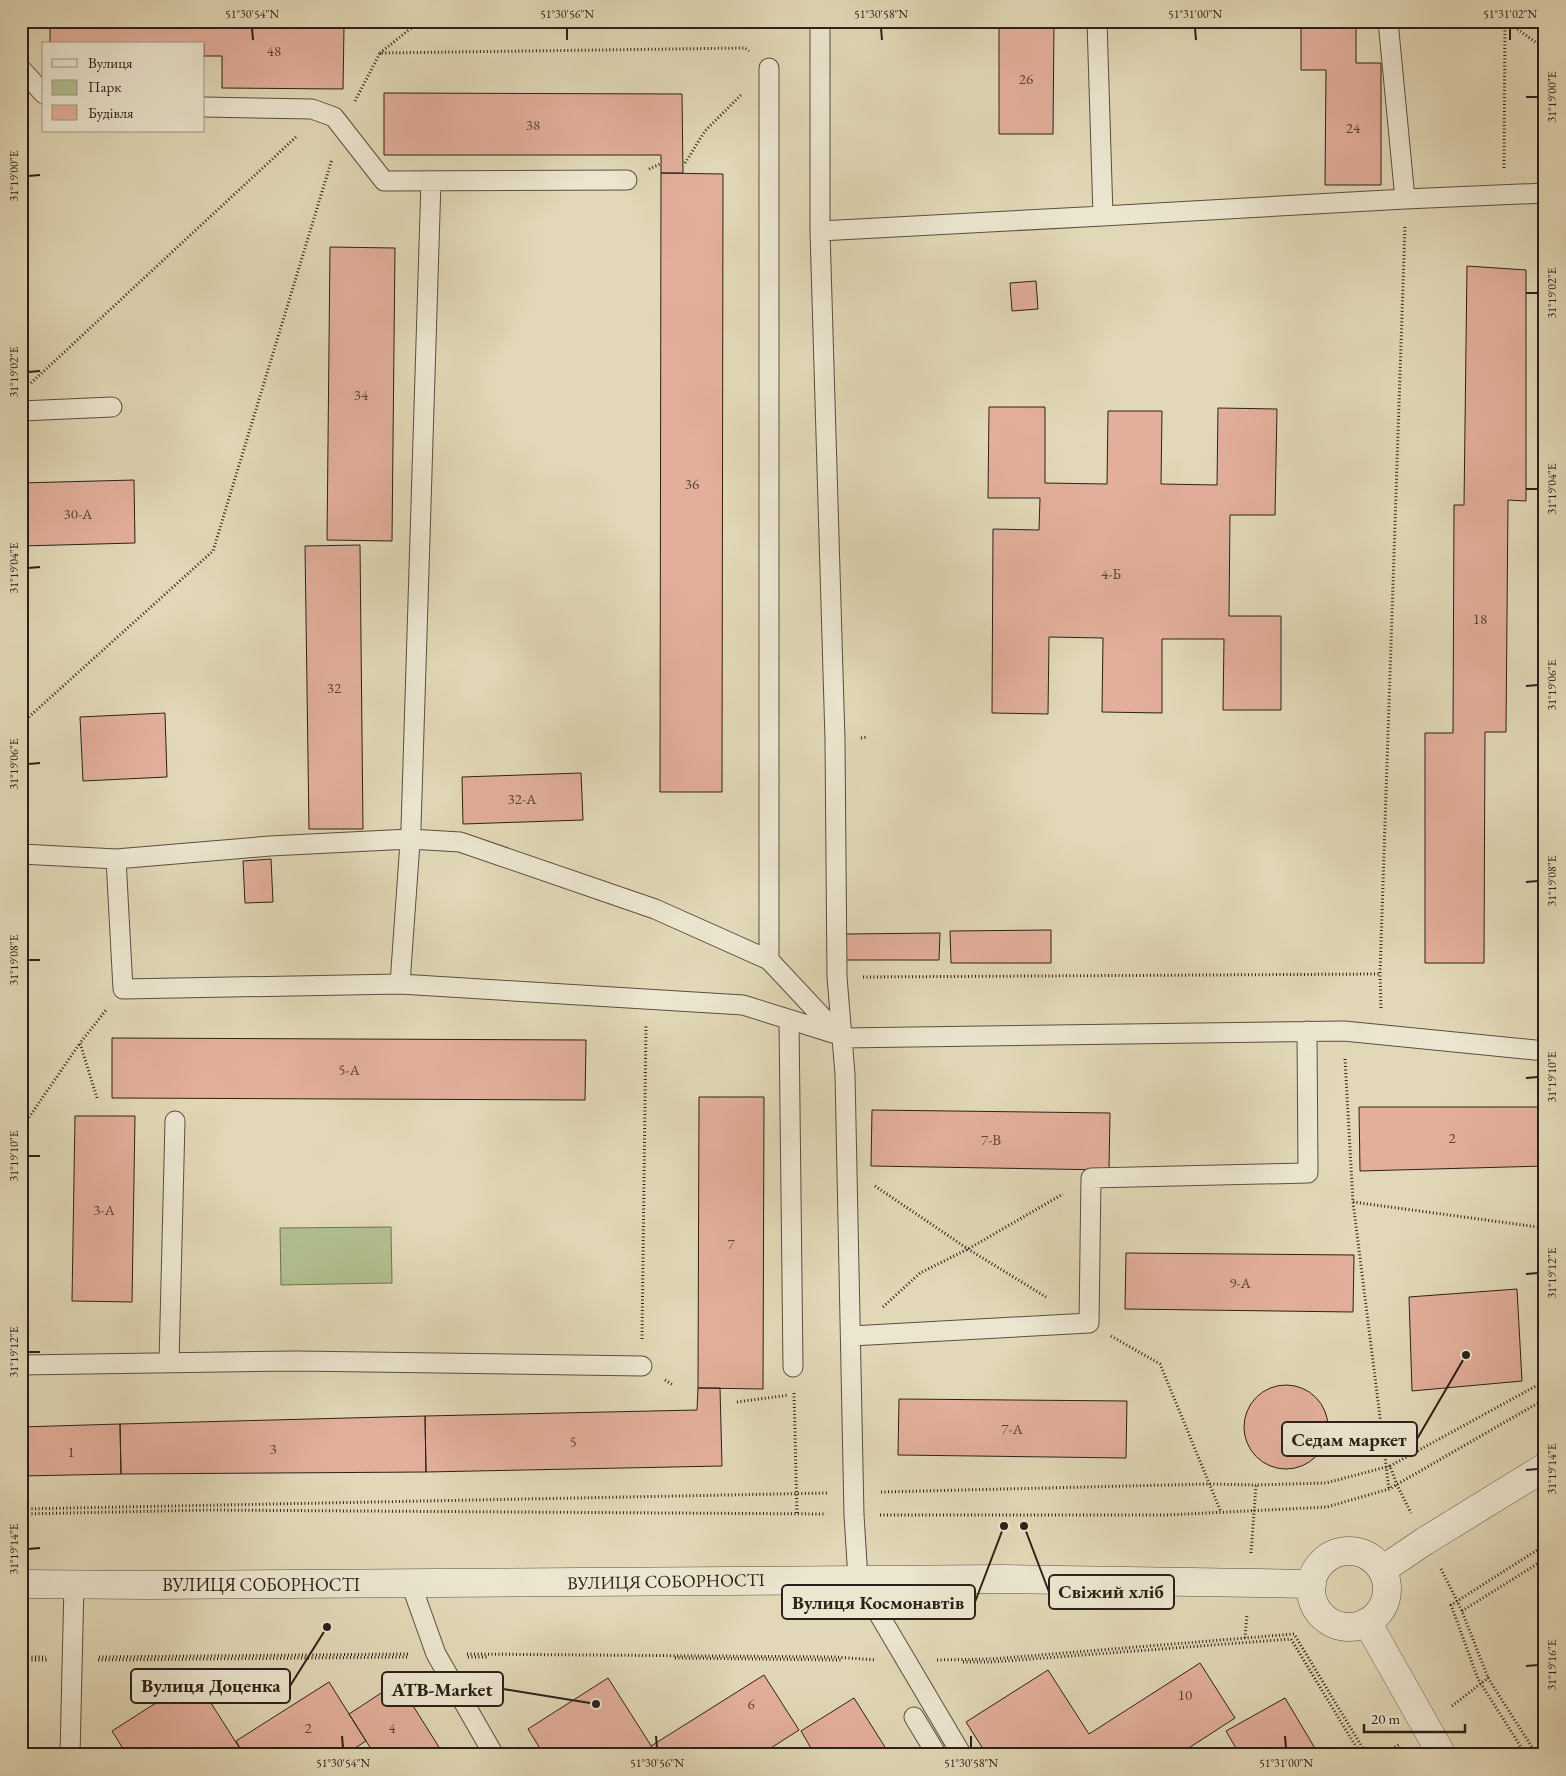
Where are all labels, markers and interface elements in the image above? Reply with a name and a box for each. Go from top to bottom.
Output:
text: 51°30'54"N [225,6,279,22]
text: 51°30'56"N [540,6,594,22]
text: 51°30'58"N [854,6,908,22]
text: 51°31'00"N [1168,6,1222,22]
text: 51°31'02"N [1483,6,1537,22]
house number: 48 [267,41,281,60]
legend [42,42,205,132]
text: Вулиця [88,53,133,72]
house number: 26 [1019,69,1033,88]
text: 31°19'00"E [1544,71,1560,123]
text: Парк [88,77,121,96]
text: Будівля [88,103,134,122]
house number: 38 [526,115,540,134]
house number: 24 [1346,118,1361,137]
text: 31°19'00"E [6,150,22,202]
text: 31°19'02"E [1544,267,1560,319]
text: 31°19'02"E [6,346,22,398]
house number: 34 [354,385,369,404]
text: 31°19'04"E [1544,463,1560,515]
house number: 36 [685,474,699,493]
house number: 30-А [64,504,93,523]
text: 31°19'04"E [6,542,22,594]
house number: 4-Б [1101,564,1121,583]
house number: 18 [1473,609,1487,628]
text: 31°19'06"E [1544,659,1560,711]
house number: 32 [327,678,342,697]
text: 31°19'06"E [6,738,22,790]
house number: 32-А [508,789,537,808]
text: 31°19'08"E [1544,855,1560,907]
text: 31°19'08"E [6,934,22,986]
text: 31°19'10"E [1544,1051,1560,1103]
house number: 5-А [338,1060,360,1079]
house number: 2 [1448,1128,1456,1147]
text: 31°19'10"E [6,1130,22,1182]
house number: 7-В [981,1130,1001,1149]
house number: 3-А [93,1200,115,1219]
house number: 7 [727,1234,735,1253]
text: 31°19'12"E [1544,1247,1560,1299]
house number: 9-А [1229,1273,1251,1292]
text: 31°19'12"E [6,1326,22,1378]
house number: 7-А [1001,1419,1023,1438]
callout: Седам маркет [1282,1422,1417,1456]
text: Седам маркет [1292,1427,1407,1452]
house number: 5 [569,1432,577,1451]
house number: 3 [269,1439,277,1458]
house number: 1 [67,1442,75,1461]
text: 31°19'14"E [1544,1443,1560,1495]
text: 31°19'14"E [6,1523,22,1575]
street label: ВУЛИЦЯ СОБОРНОСТІ [567,1568,765,1594]
street label: ВУЛИЦЯ СОБОРНОСТІ [162,1573,360,1596]
callout: Свіжий хліб [1049,1575,1174,1609]
text: Свіжий хліб [1058,1579,1164,1604]
callout: Вулиця Космонавтів [782,1585,975,1619]
text: Вулиця Космонавтів [792,1590,964,1615]
text: 31°19'16"E [1544,1639,1560,1691]
callout: Вулиця Доценка [131,1669,290,1703]
callout: ATB-Market [382,1672,503,1706]
text: Вулиця Доценка [141,1673,281,1698]
text: ATB-Market [390,1677,493,1702]
house number: 10 [1178,1685,1192,1704]
house number: 6 [747,1694,755,1713]
scale bar [1364,1701,1465,1733]
text: 20 m [1371,1709,1400,1728]
house number: 2 [304,1718,312,1737]
house number: 4 [388,1718,396,1737]
text: 51°30'54"N [316,1755,370,1771]
text: 51°30'56"N [630,1755,684,1771]
text: 51°30'58"N [944,1755,998,1771]
text: 51°31'00"N [1259,1755,1313,1771]

